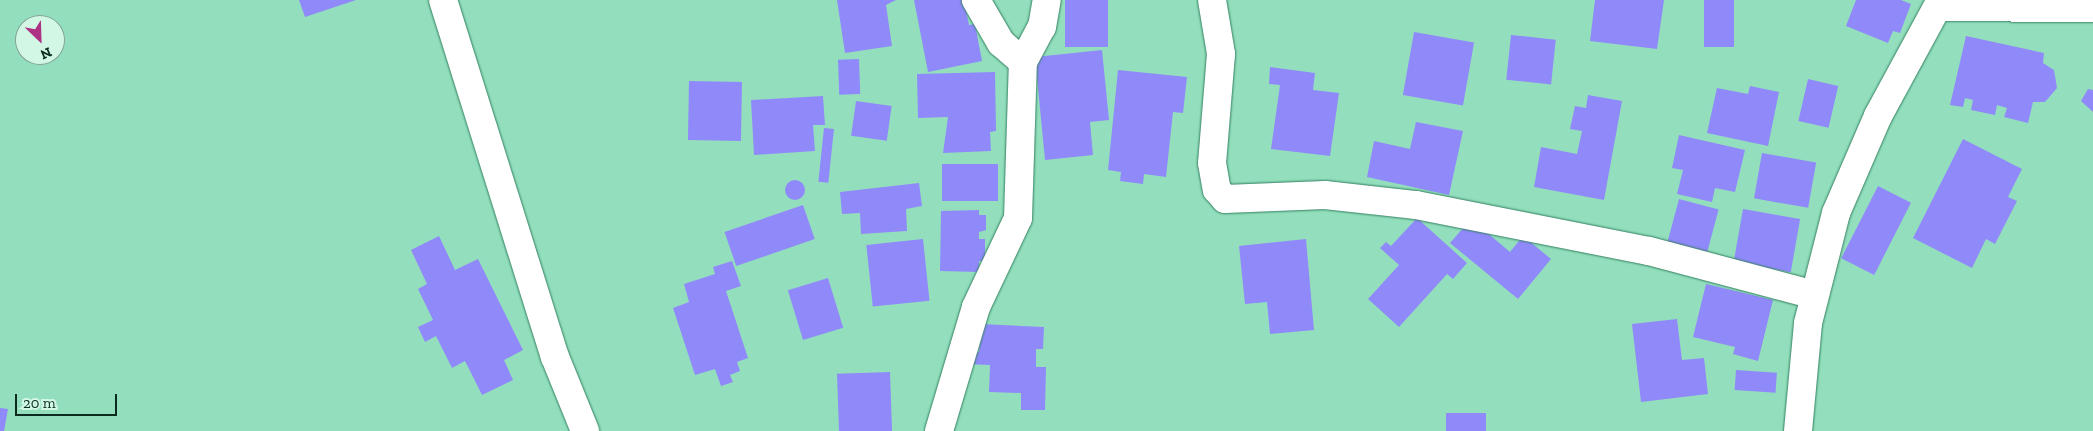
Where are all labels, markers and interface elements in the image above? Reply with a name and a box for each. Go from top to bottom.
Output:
north arrow [15,15,65,65]
text: N [38,43,54,63]
scale bar [18,384,120,416]
text: 20 m [23,394,56,412]

